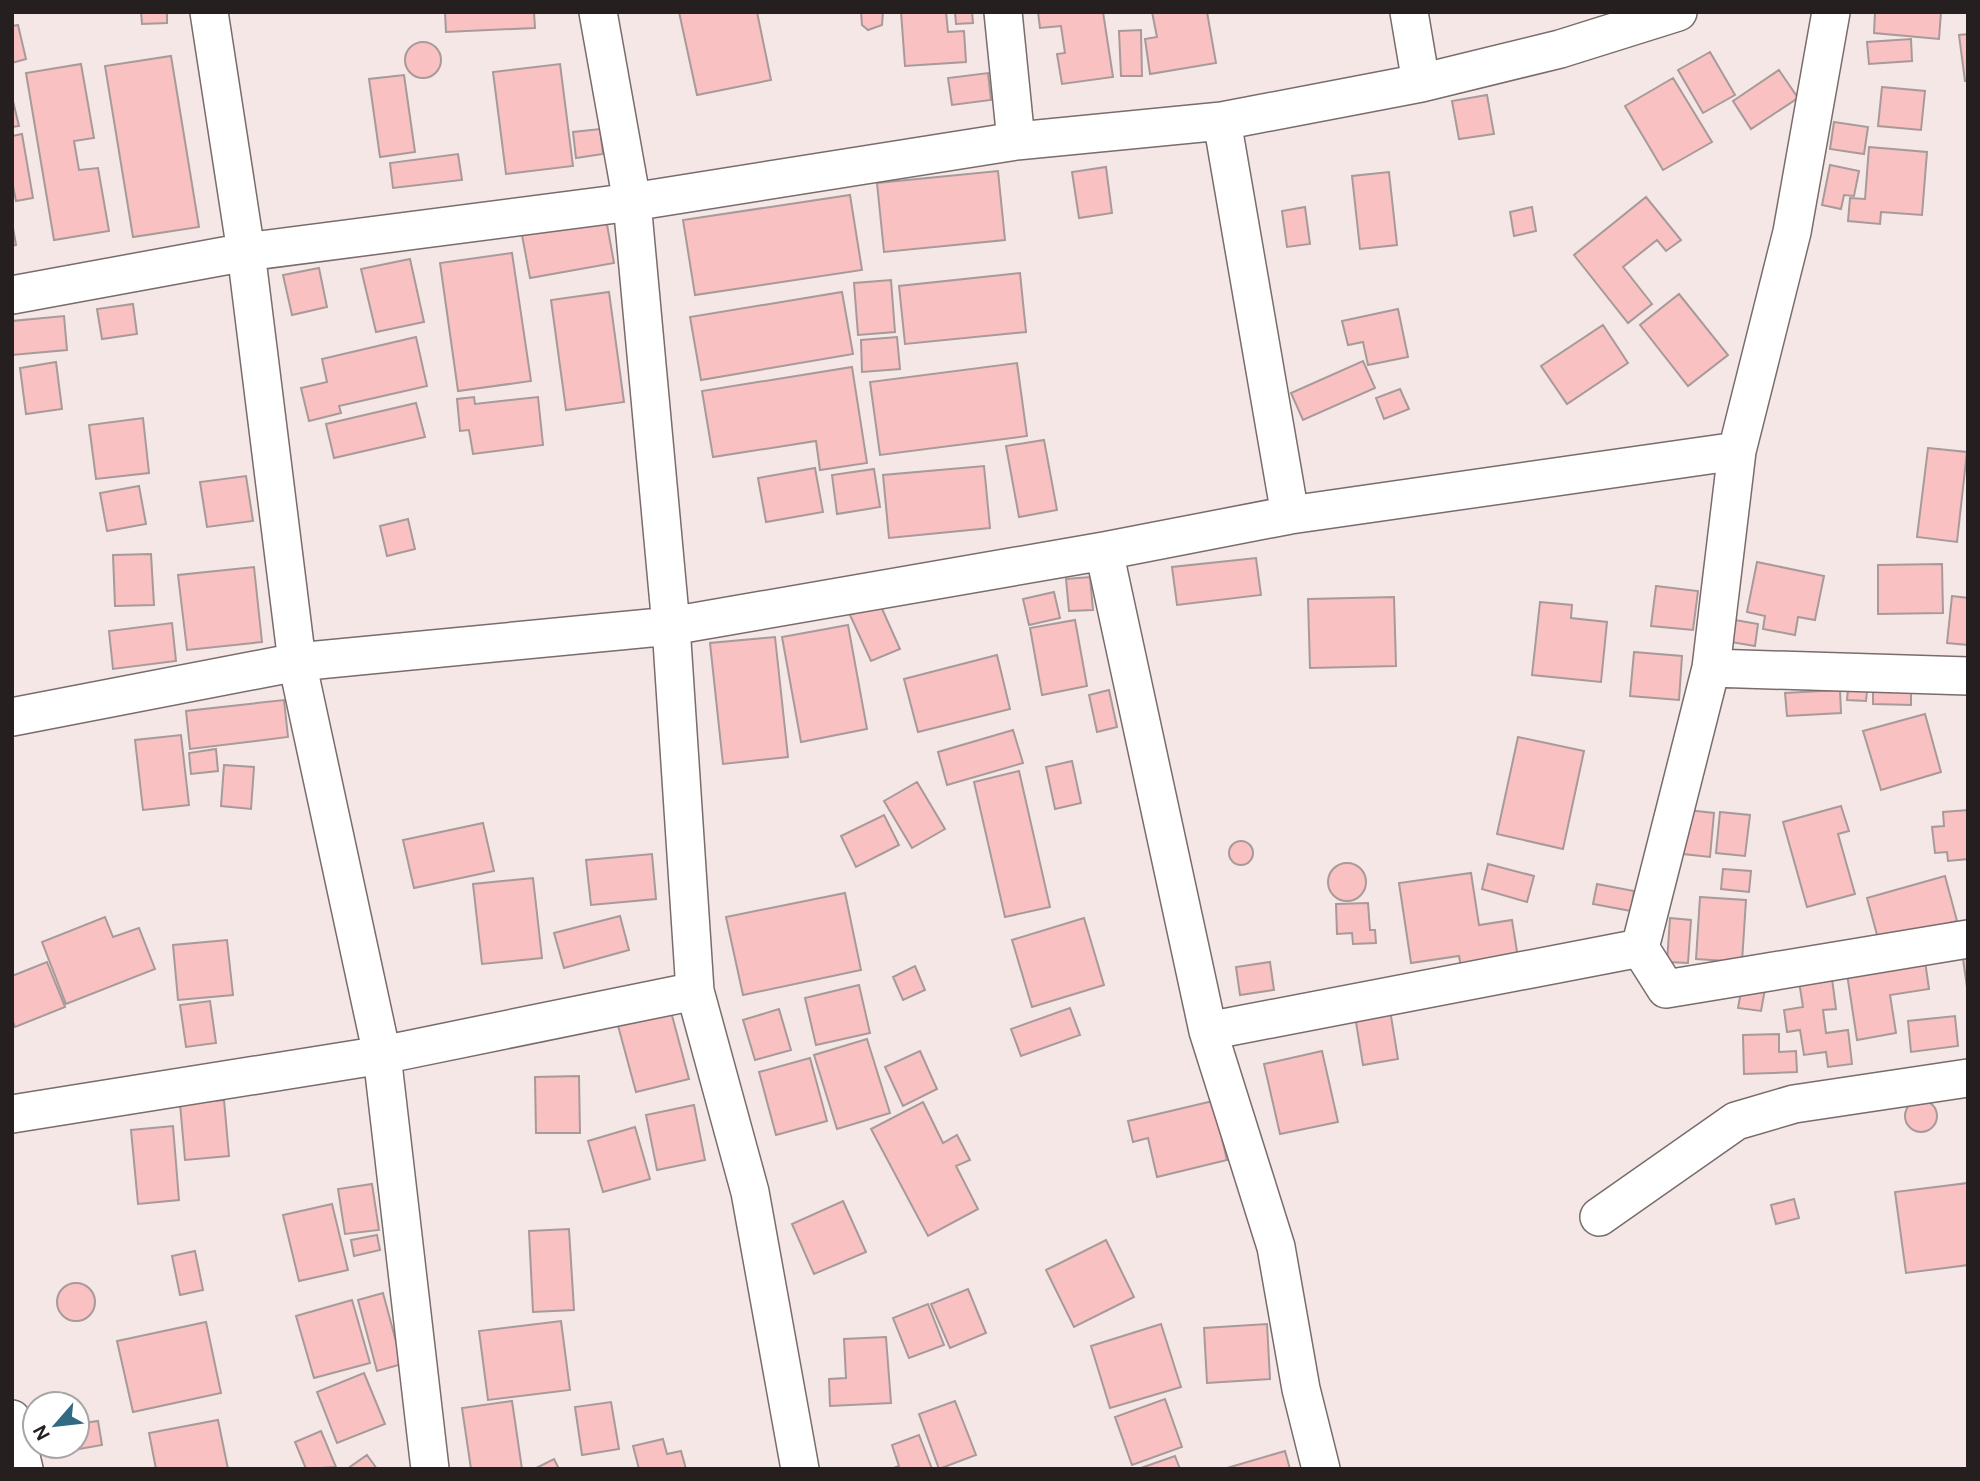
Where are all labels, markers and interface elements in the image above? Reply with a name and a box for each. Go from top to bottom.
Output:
north arrow [21,1390,91,1460]
text: N [27,1421,56,1445]

